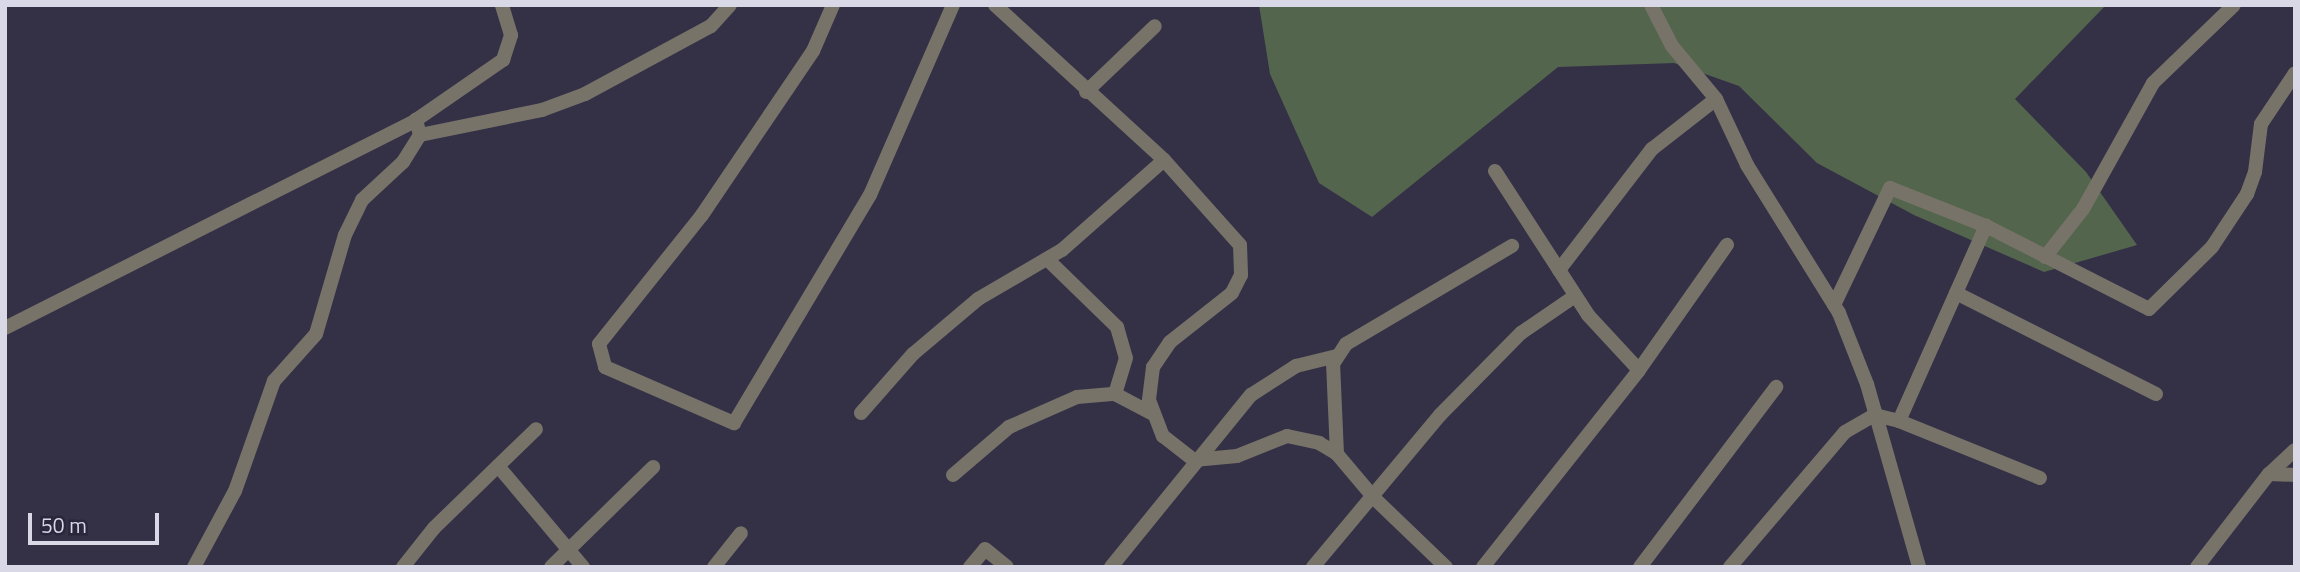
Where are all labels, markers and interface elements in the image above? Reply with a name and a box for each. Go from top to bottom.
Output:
scale bar [32,498,163,542]
text: 50 m [41,509,87,541]

